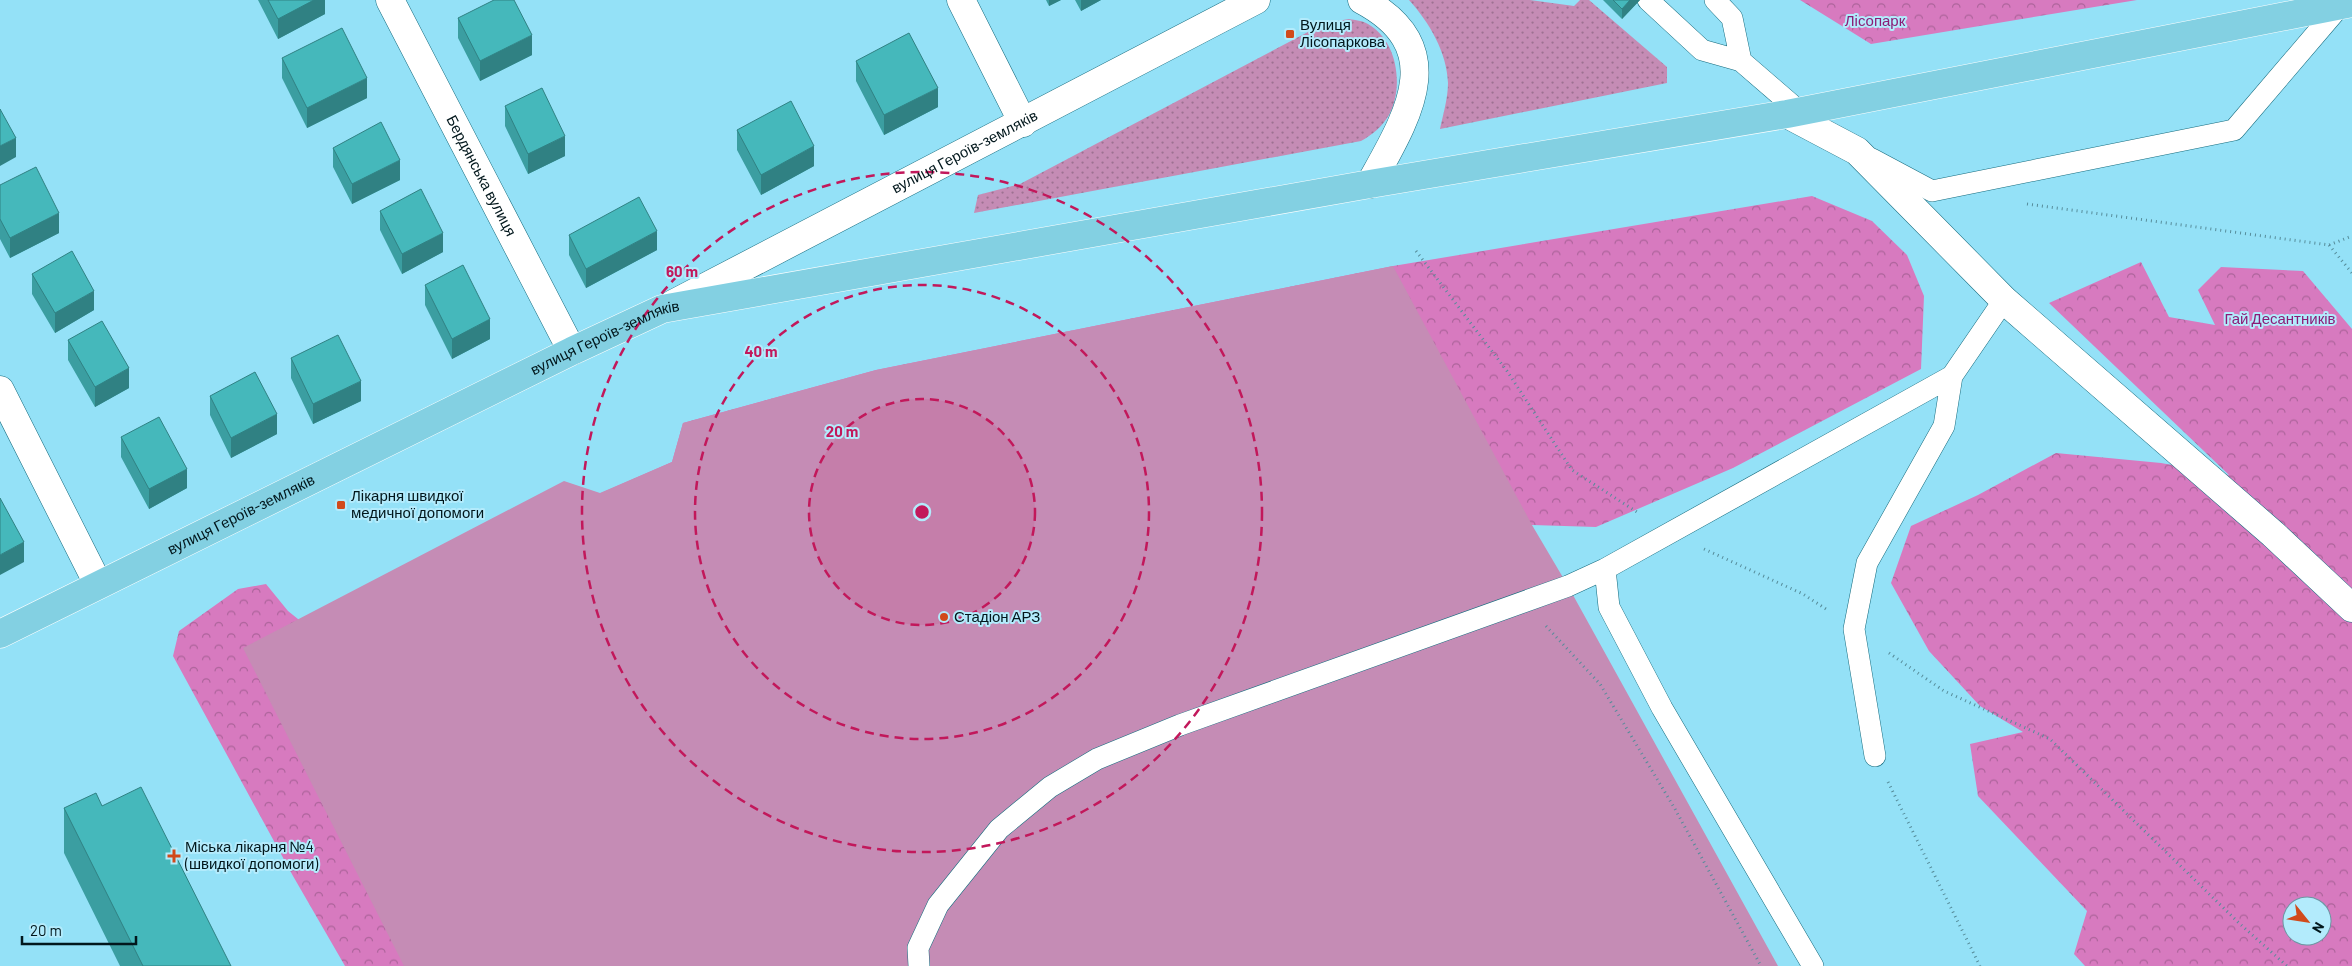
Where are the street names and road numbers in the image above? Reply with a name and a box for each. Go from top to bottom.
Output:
street label: вулиця Героїв-земляків [888,106,1040,196]
street label: Бердянська вулиця [443,112,521,239]
street label: вулиця Героїв-земляків [527,296,681,378]
street label: вулиця Героїв-земляків [164,470,317,558]

